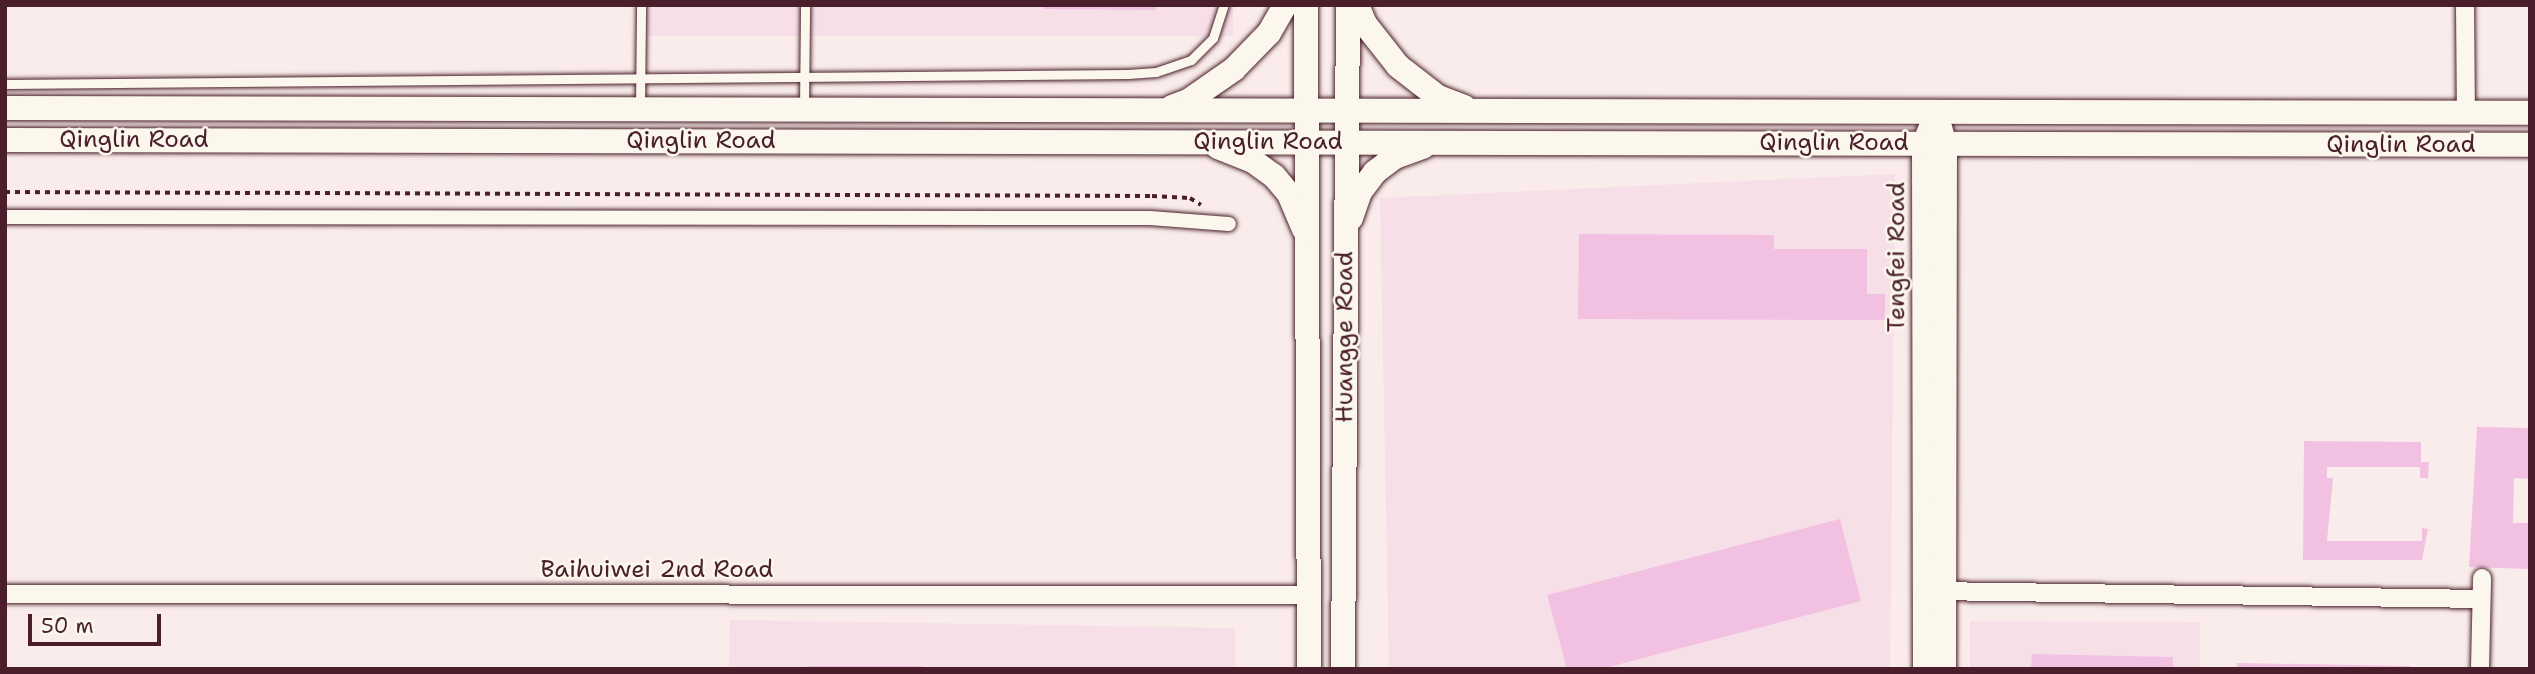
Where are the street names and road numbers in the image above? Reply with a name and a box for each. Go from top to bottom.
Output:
street label: Qinglin Road [59,126,209,154]
street label: Qinglin Road [626,127,776,155]
street label: Qinglin Road [1193,128,1343,156]
street label: Qinglin Road [1759,129,1909,157]
street label: Qinglin Road [2326,131,2476,159]
street label: Tengfei Road [1883,182,1911,332]
street label: Huangge Road [1331,251,1359,423]
street label: Baihuiwei 2nd Road [540,556,774,584]

